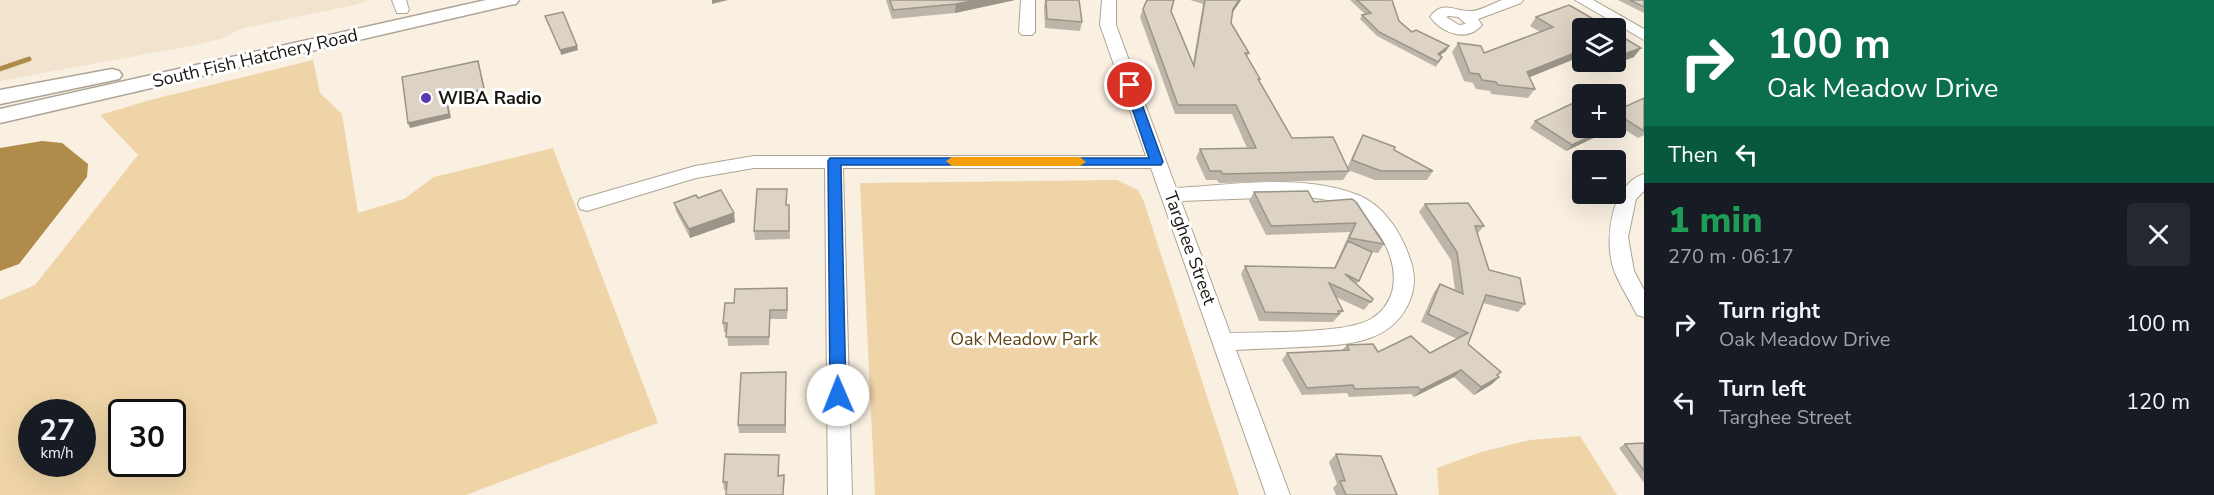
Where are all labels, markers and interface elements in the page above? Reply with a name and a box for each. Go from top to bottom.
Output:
text: 100 m [1767,16,1891,73]
map controls [1572,18,1626,204]
button: layers [1572,18,1626,72]
street label: South Fish Hatchery Road [150,23,360,93]
icon: right [1668,24,1746,102]
pin [1104,59,1155,110]
icon: arrive [1113,68,1146,101]
text: Oak Meadow Drive [1767,70,1998,107]
button: + [1572,84,1626,138]
place label: WIBA Radio [438,86,542,110]
marker: WIBA Radio [419,91,433,105]
icon: left [1730,138,1763,171]
text: Then [1668,140,1718,170]
button: − [1572,150,1626,204]
street label: Targhee Street [1158,188,1222,309]
text: 1 min [1668,196,1763,245]
button: close [2127,203,2190,266]
text: 270 m · 06:17 [1668,243,1794,270]
text: Turn right [1719,296,1820,326]
icon: right [1668,308,1701,341]
text: 100 m [2126,309,2190,339]
text: Oak Meadow Drive [1719,326,1890,353]
park label: Oak Meadow Park [950,327,1099,351]
position arrow [806,363,870,427]
text: Turn left [1719,374,1806,404]
icon: left [1668,386,1701,419]
text: 120 m [2126,387,2190,417]
speed limit sign: 30 [108,399,186,477]
text: Targhee Street [1719,404,1851,431]
text: 27 [39,410,75,451]
text: km/h [40,443,74,463]

